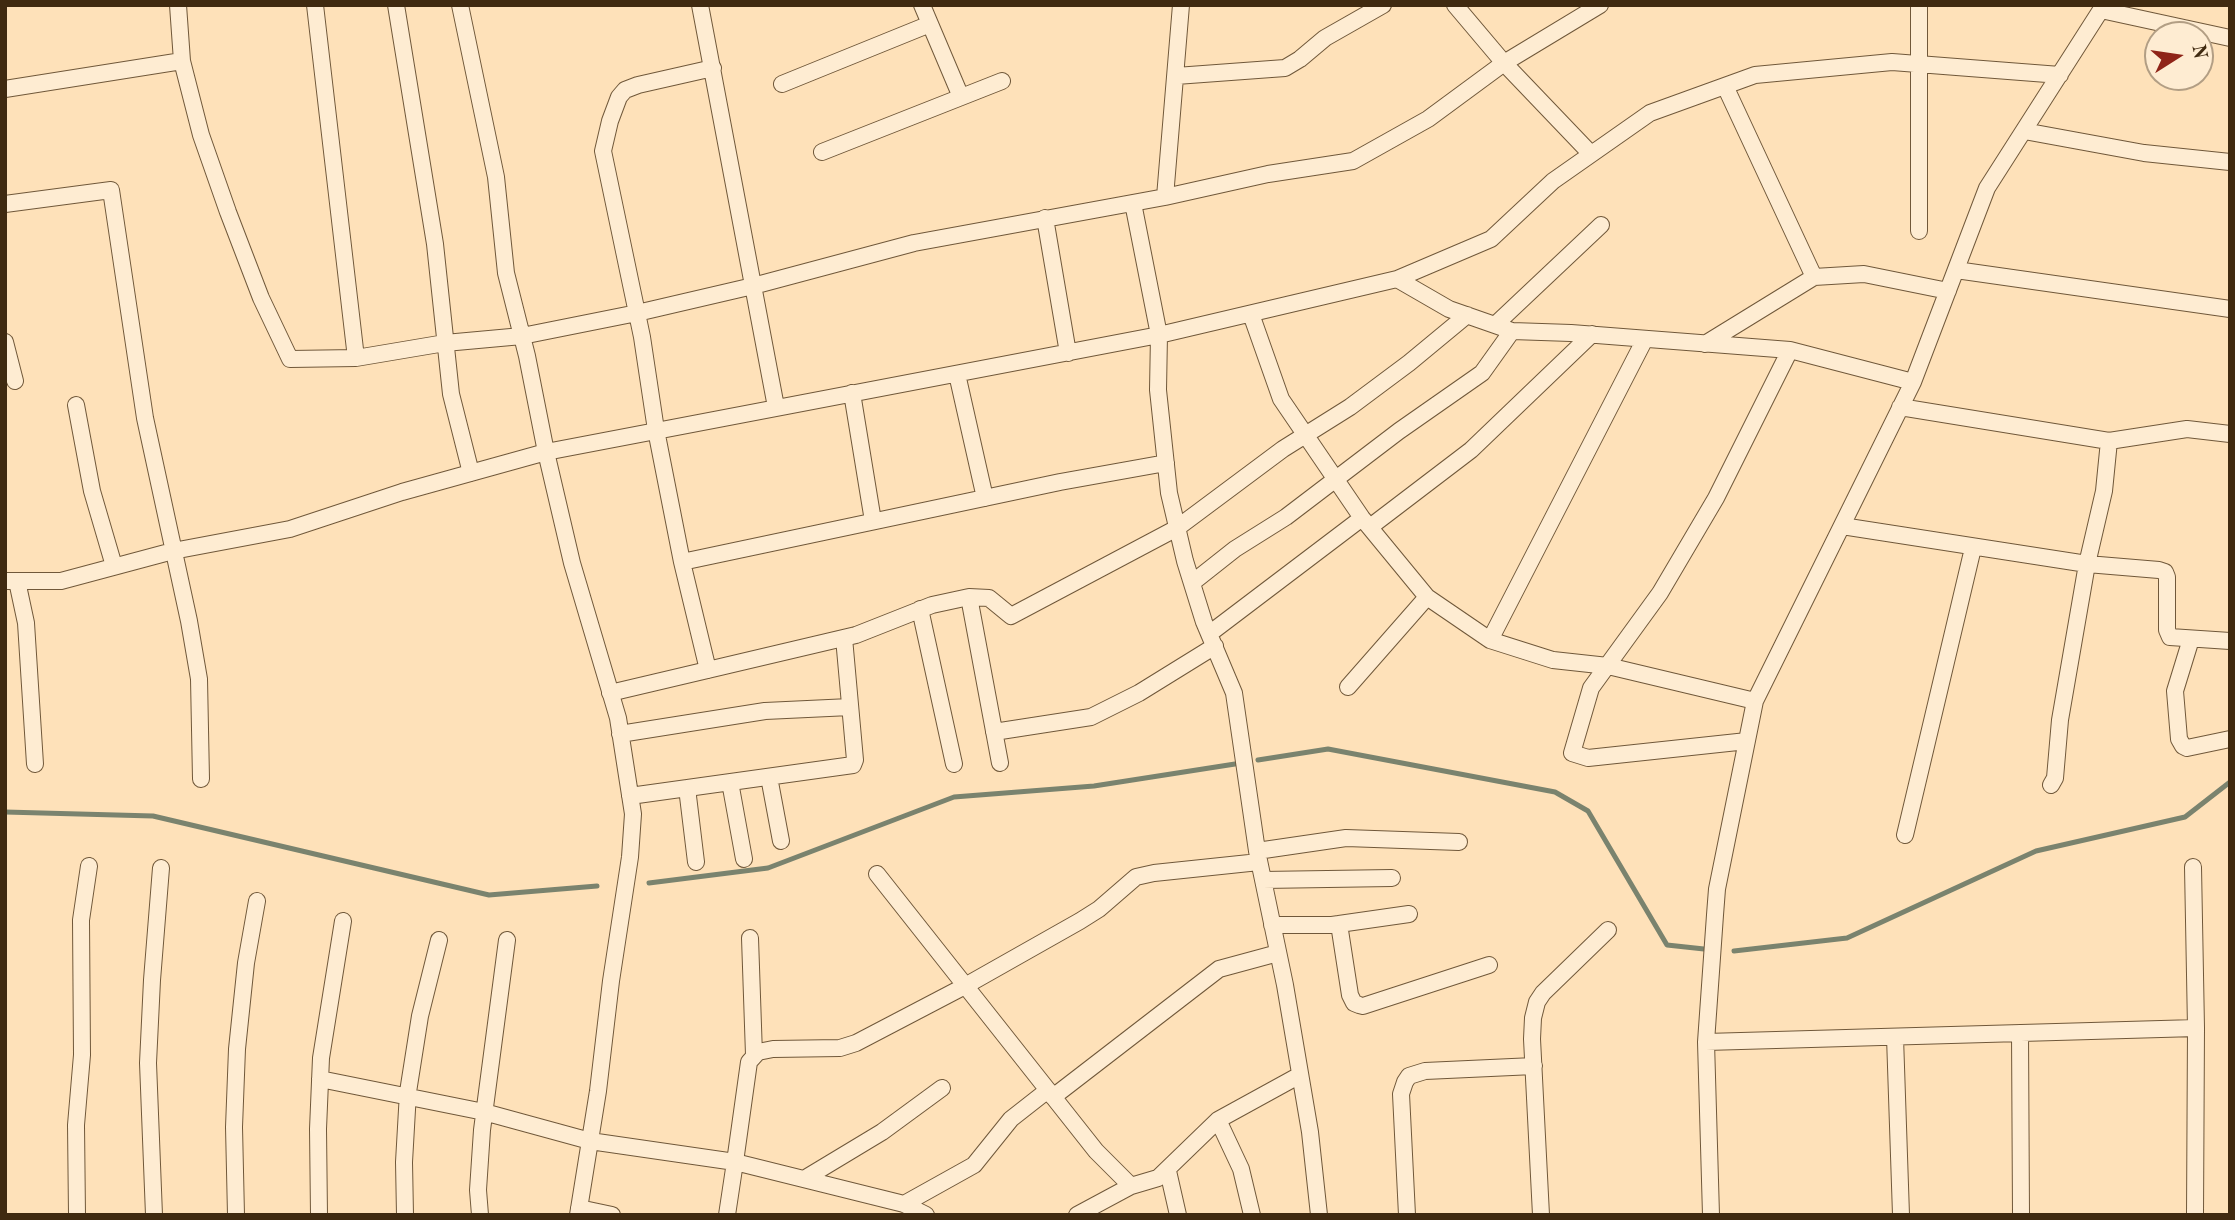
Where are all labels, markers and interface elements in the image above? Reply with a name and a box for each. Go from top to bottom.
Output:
north arrow [2144,21,2214,91]
text: N [2187,43,2209,61]

